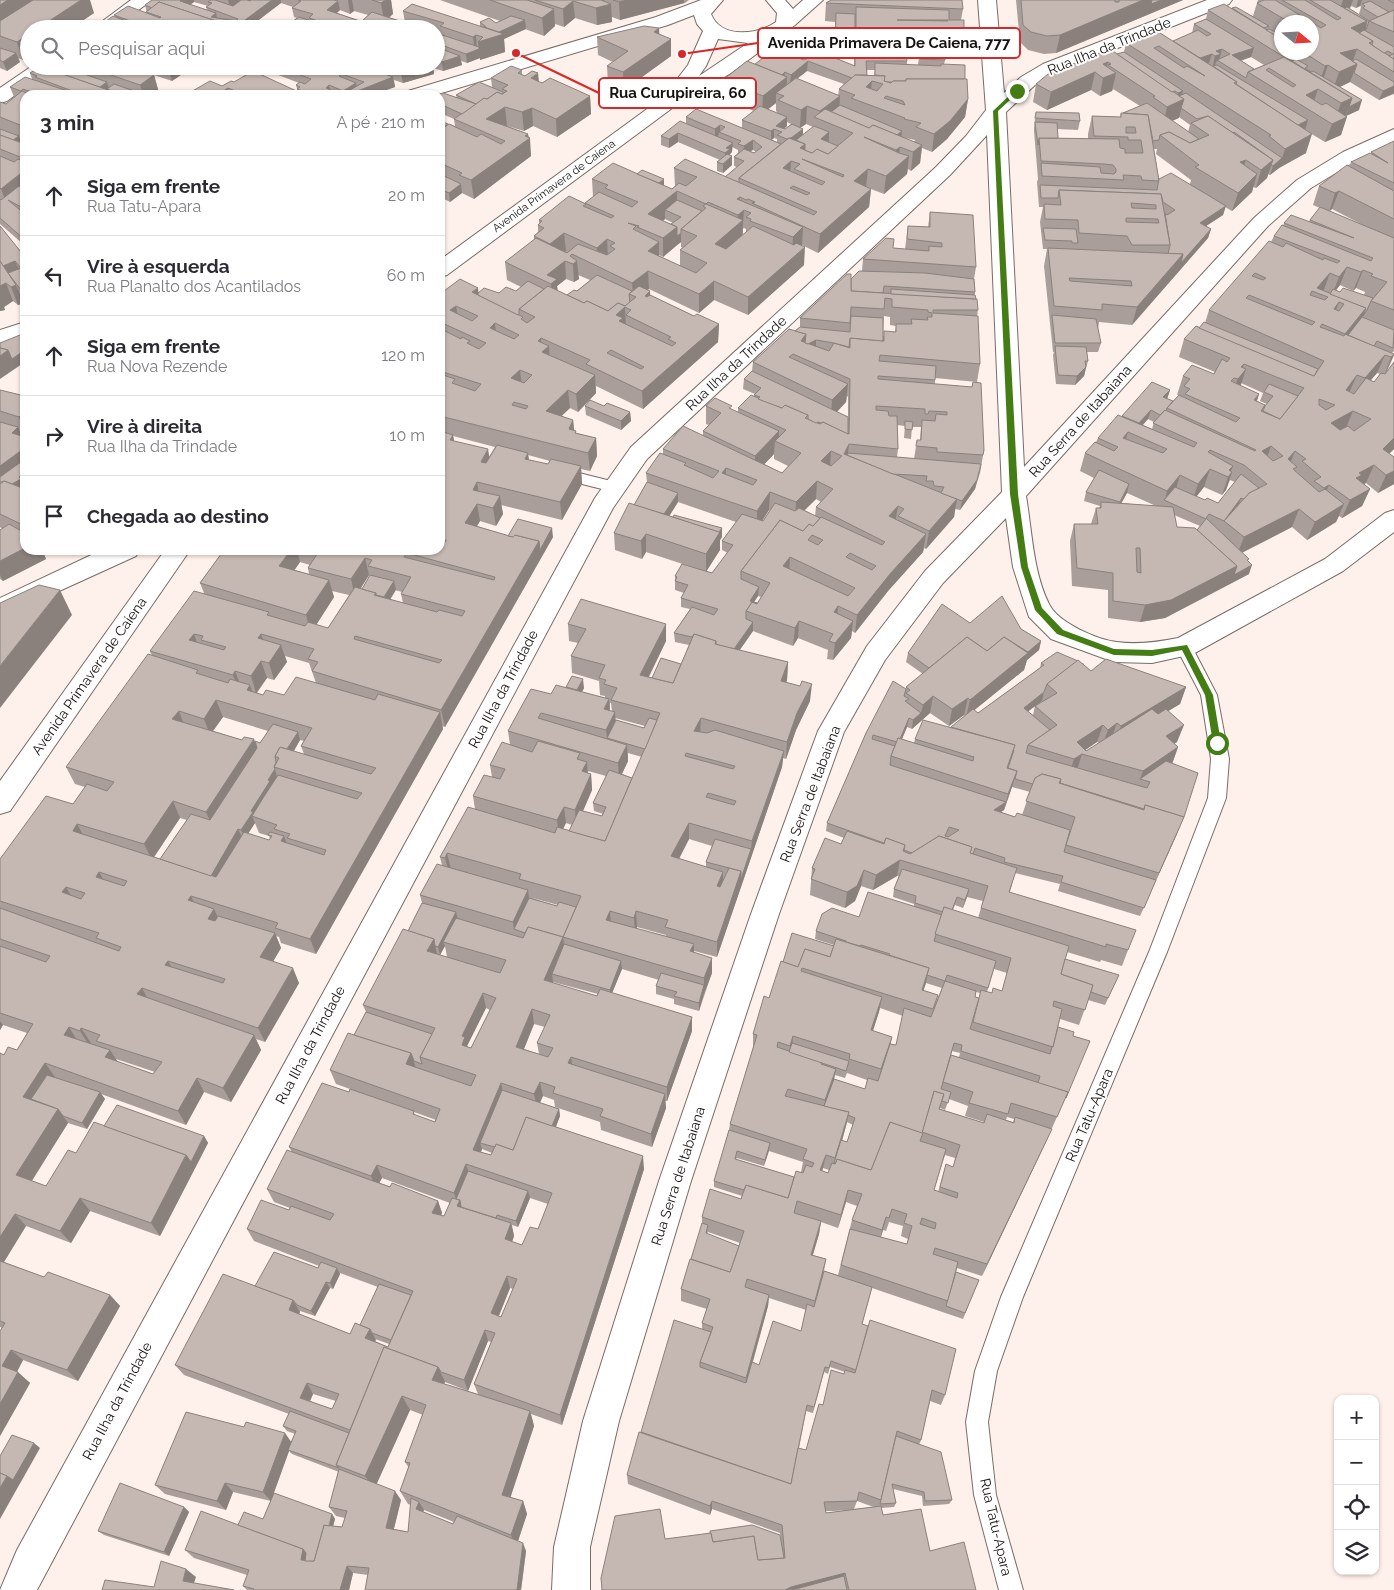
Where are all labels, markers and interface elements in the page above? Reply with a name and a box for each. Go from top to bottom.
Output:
street label: Rua Ilha da Trindade [1045,14,1173,78]
north arrow [1274,15,1319,60]
search box [20,20,445,75]
callout: Avenida Primavera De Caiena, 777 [758,28,1020,58]
icon: search [38,34,66,62]
text: Avenida Primavera De Caiena, 777 [768,34,1011,52]
text: Pesquisar aqui [78,37,205,59]
callout: Rua Curupireira, 60 [599,78,756,108]
route end [1006,80,1029,103]
text: Rua Curupireira, 60 [609,84,747,102]
text: 3 min [40,110,94,135]
text: A pé · 210 m [336,113,425,132]
street label: Avenida Primavera de Caiena [490,137,618,235]
text: Siga em frente [87,175,220,197]
icon: ahead [40,182,68,210]
text: 20 m [388,186,425,205]
text: Rua Tatu-Apara [87,197,201,216]
text: Vire à esquerda [87,255,230,277]
icon: left [40,262,68,290]
text: 60 m [387,266,425,285]
text: Rua Planalto dos Acantilados [87,277,301,296]
street label: Rua Ilha da Trindade [683,312,789,414]
text: Siga em frente [87,335,220,357]
icon: ahead [40,342,68,370]
text: 120 m [381,346,425,365]
text: Rua Nova Rezende [87,357,227,376]
street label: Rua Serra de Itabaiana [1025,362,1135,480]
text: Vire à direita [87,415,202,437]
icon: right [40,422,68,450]
text: 10 m [390,426,425,445]
text: Rua Ilha da Trindade [87,437,237,456]
icon: arrive [40,502,68,530]
text: Chegada ao destino [87,505,269,527]
street label: Avenida Primavera de Caiena [28,594,150,758]
street label: Rua Ilha da Trindade [465,627,541,751]
street label: Rua Serra de Itabaiana [777,723,843,865]
route start [1206,732,1229,755]
street label: Rua Ilha da Trindade [272,983,348,1107]
street label: Rua Tatu-Apara [1062,1066,1116,1164]
street label: Rua Serra de Itabaiana [648,1104,708,1248]
street label: Rua Ilha da Trindade [79,1339,155,1463]
map controls [1334,1395,1379,1575]
button: + [1334,1395,1379,1440]
button: − [1334,1440,1379,1485]
street label: Rua Tatu-Apara [977,1477,1015,1577]
button: locate [1334,1485,1379,1530]
button: layers [1334,1530,1379,1575]

